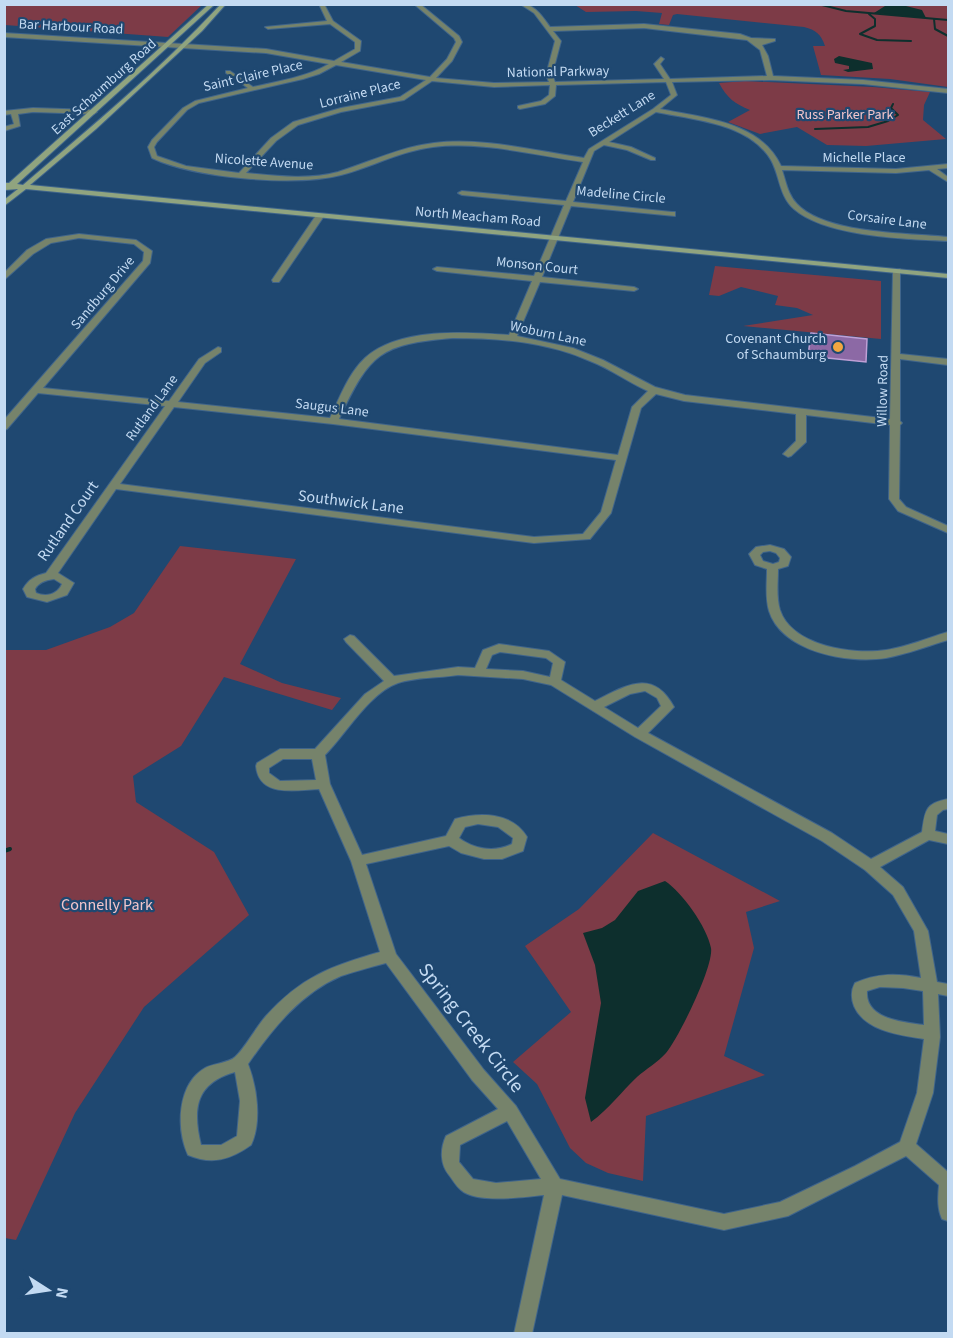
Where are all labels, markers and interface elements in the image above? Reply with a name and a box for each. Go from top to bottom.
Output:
street label: Bar Harbour Road [18,14,124,40]
street label: East Schaumburg Road [47,34,161,140]
street label: Saint Claire Place [201,55,305,97]
street label: National Parkway [507,61,610,83]
street label: Lorraine Place [317,74,403,114]
street label: Beckett Lane [585,85,659,142]
park label: Russ Parker Park [797,105,893,125]
street label: Michelle Place [822,148,906,168]
street label: Nicolette Avenue [214,149,314,175]
street label: Madeline Circle [576,181,666,209]
street label: North Meacham Road [414,202,542,232]
street label: Corsaire Lane [846,205,928,235]
street label: Sandburg Drive [66,252,140,334]
street label: Monson Court [495,252,579,280]
street label: Woburn Lane [508,316,588,352]
place label: Covenant Church of Schaumburg [725,329,826,365]
marker: Covenant Church of Schaumburg [831,340,845,354]
street label: Willow Road [872,355,894,427]
street label: Rutland Lane [121,371,183,445]
street label: Saugus Lane [294,394,370,422]
street label: Rutland Court [32,476,104,566]
street label: Southwick Lane [297,485,405,519]
park label: Connelly Park [61,894,153,916]
street label: Spring Creek Circle [411,957,531,1099]
north arrow [18,1260,78,1320]
text: N [50,1285,74,1300]

